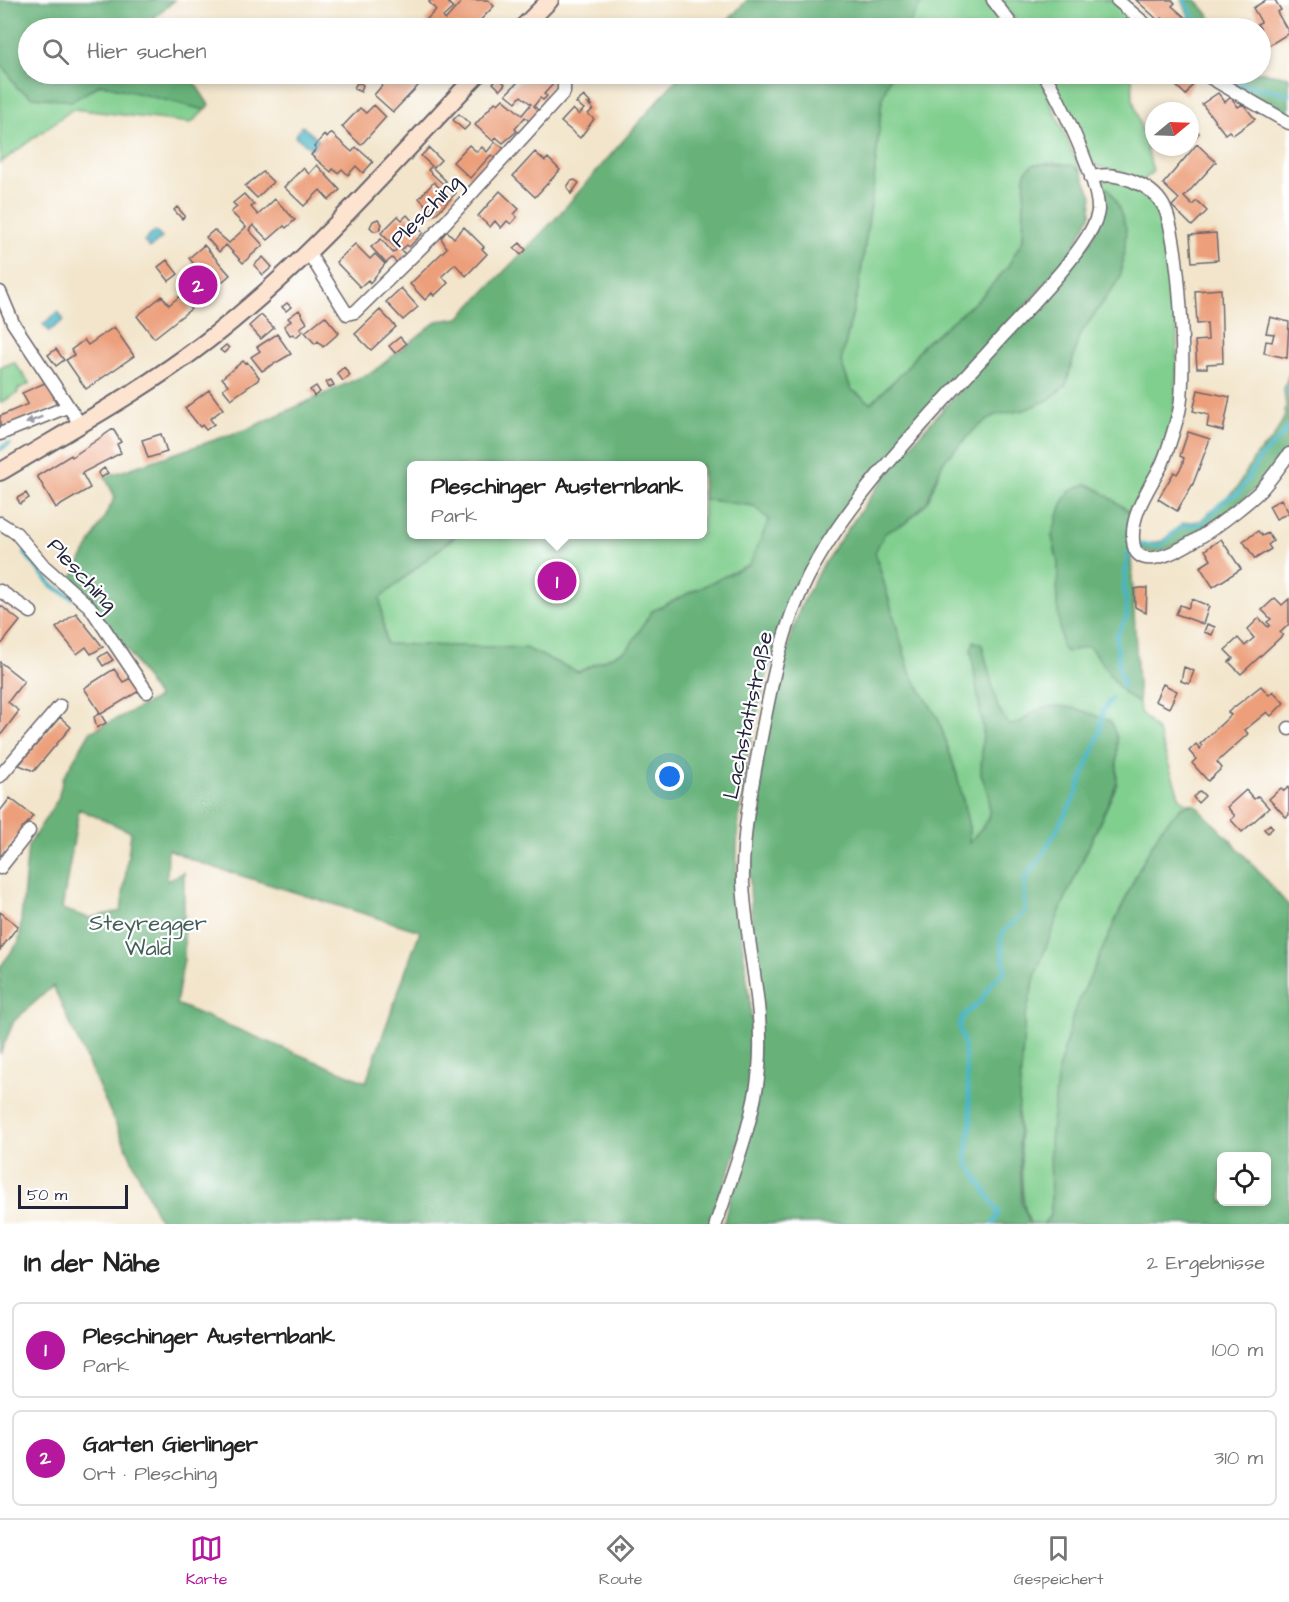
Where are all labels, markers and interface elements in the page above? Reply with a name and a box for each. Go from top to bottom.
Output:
search box [18,18,1271,84]
icon: search [39,35,72,68]
text: Hier suchen [87,36,206,67]
north arrow [1145,102,1199,156]
street label: Plesching [383,168,470,255]
pin: 2 [178,262,218,308]
one-way arrow [24,415,42,425]
popup [407,461,707,539]
text: Pleschinger Austernbank [431,471,683,502]
text: Park [431,502,477,530]
street label: Plesching [39,531,124,620]
pin: 1 [538,558,576,604]
street label: Lachstattstraße [716,628,781,802]
your location [655,762,684,791]
park label: Steyregger Wald [89,908,207,964]
map controls [1217,1152,1271,1206]
button: locate [1217,1152,1271,1206]
scale bar [18,1182,128,1210]
text: 50 m [27,1184,67,1206]
text: In der Nähe [24,1245,160,1281]
text: 2 Ergebnisse [1146,1249,1265,1277]
text: Pleschinger Austernbank [83,1321,335,1352]
text: 1 [44,1336,47,1364]
text: 100 m [1212,1336,1263,1364]
text: Park [83,1352,129,1380]
text: Garten Gierlinger [83,1429,258,1460]
text: 2 [40,1444,51,1472]
text: 310 m [1214,1444,1263,1472]
text: Ort · Plesching [83,1460,217,1488]
tab: Karte [186,1532,227,1590]
tab: Route [599,1532,642,1590]
tab: Gespeichert [1014,1532,1103,1590]

